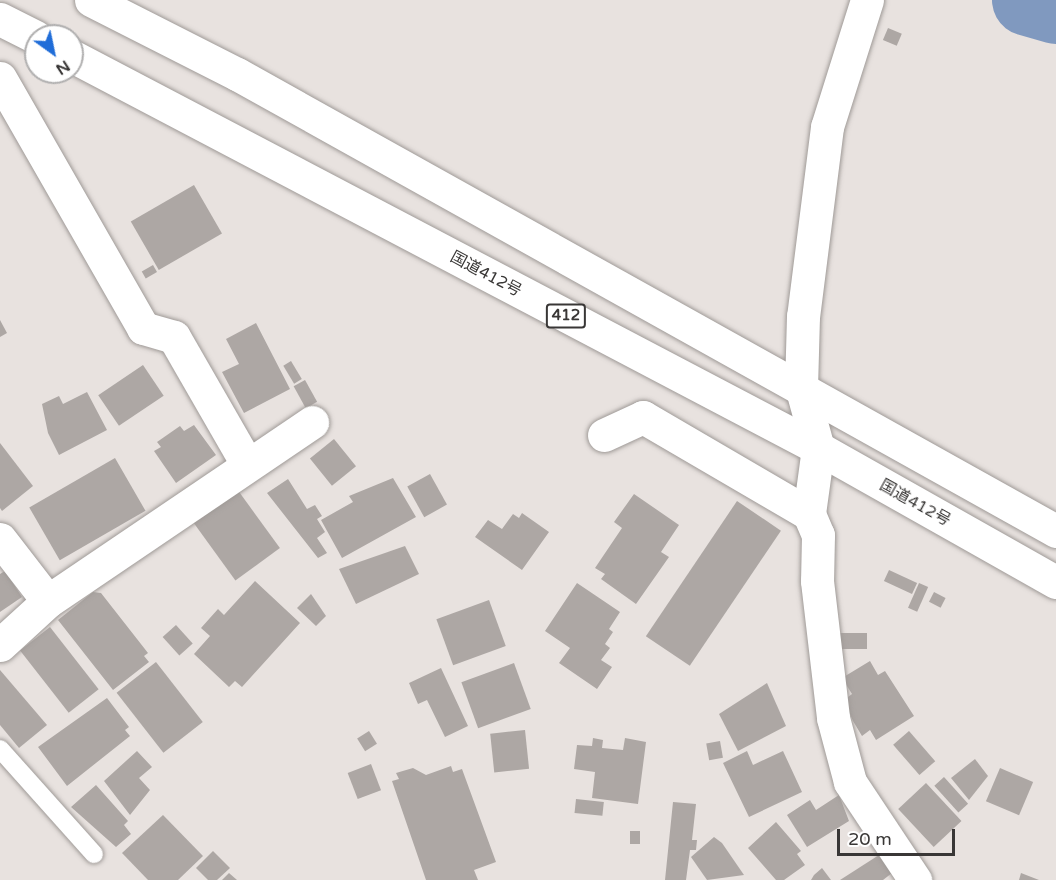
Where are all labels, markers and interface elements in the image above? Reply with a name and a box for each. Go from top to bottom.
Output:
north arrow [24,24,84,84]
text: N [52,56,74,79]
street label: 国道412号 [447,247,525,301]
road number: 412 [545,304,587,328]
street label: 国道412号 [876,476,954,530]
scale bar [840,817,958,855]
text: 20 m [848,828,892,850]

